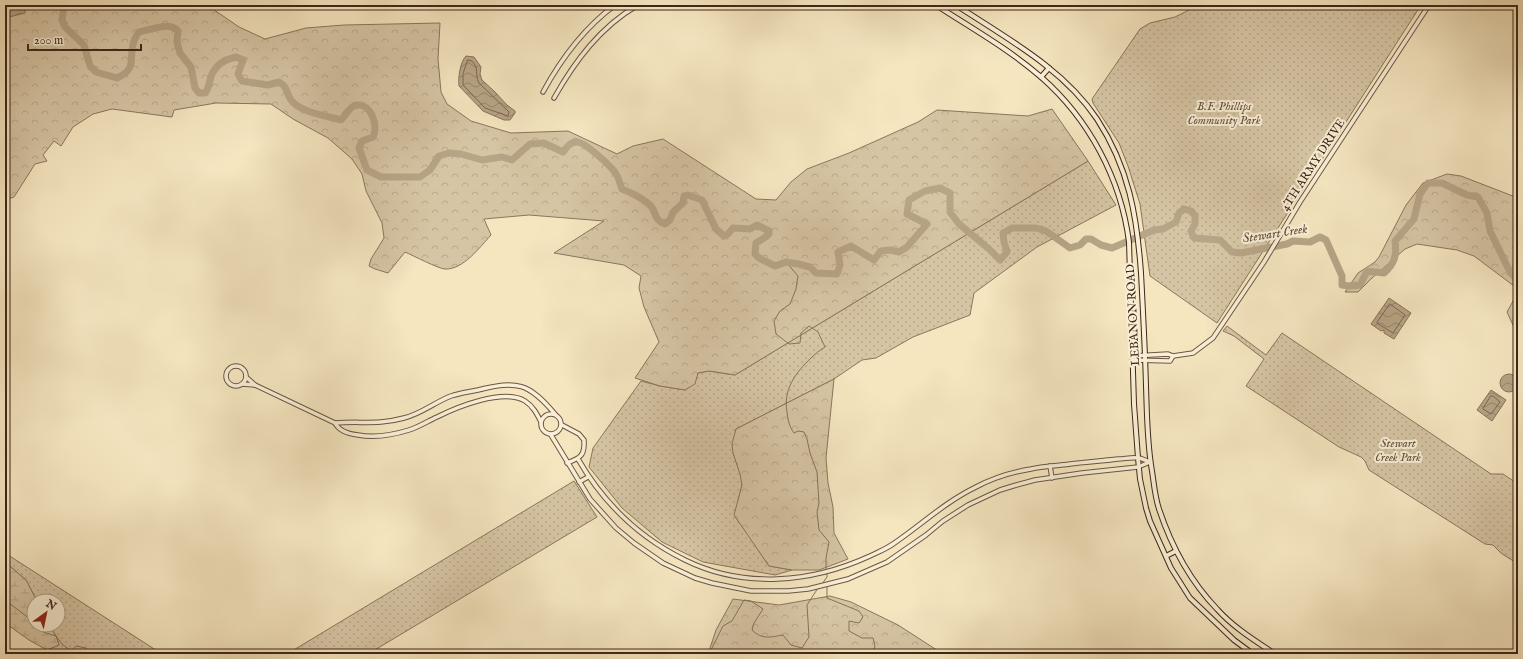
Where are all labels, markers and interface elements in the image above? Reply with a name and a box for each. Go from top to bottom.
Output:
scale bar [28,26,141,52]
text: 200 m [34,33,63,48]
park label: B.F. Phillips Community Park [1188,99,1261,128]
street label: 4TH ARMY DRIVE [1278,116,1348,214]
water label: Stewart Creek [1241,220,1309,248]
street label: LEBANON ROAD [1123,263,1143,366]
park label: Stewart Creek Park [1375,436,1421,465]
north arrow [26,593,66,633]
text: N [42,596,59,614]

